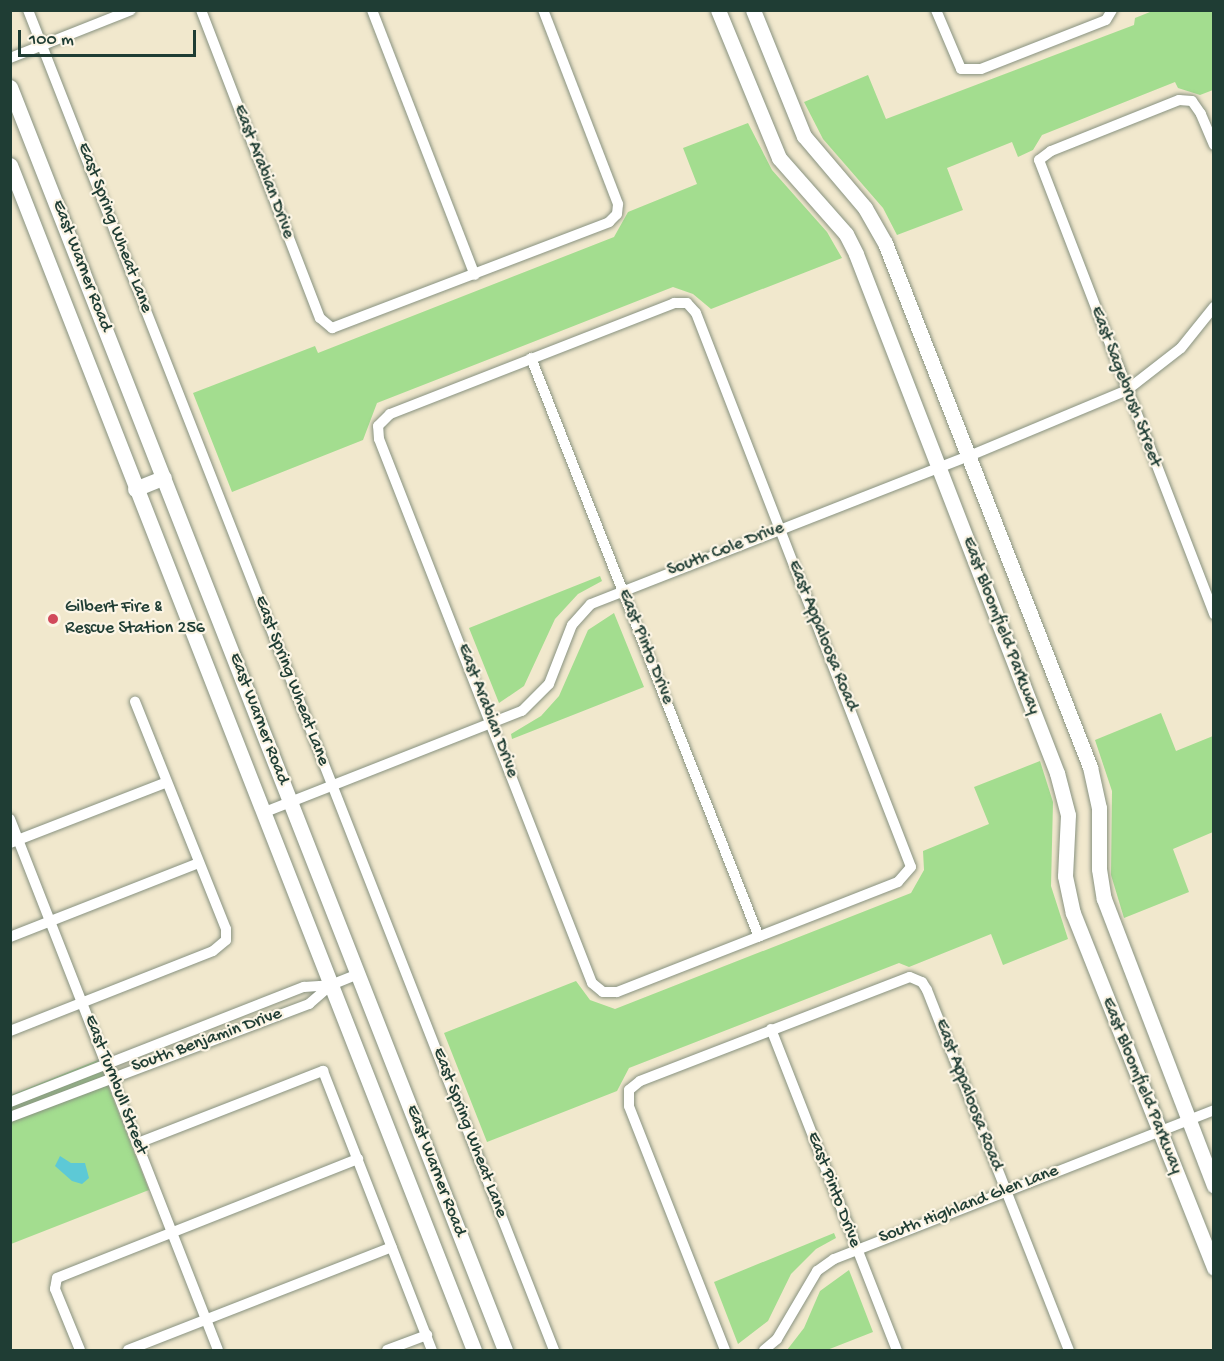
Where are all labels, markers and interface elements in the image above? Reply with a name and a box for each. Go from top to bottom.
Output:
scale bar [21,18,200,56]
text: 100 m [29,30,74,51]
street label: East Arabian Drive [227,102,299,242]
street label: East Spring Wheat Lane [72,140,156,316]
street label: East Warner Road [46,197,116,335]
street label: East Sagebrush Street [1084,304,1166,470]
street label: South Cole Drive [665,518,787,582]
street label: East Bloomfield Parkway [956,534,1044,718]
street label: East Appaloosa Road [782,557,862,715]
street label: East Pinto Drive [612,586,678,708]
street label: East Spring Wheat Lane [249,593,333,769]
place label: Gilbert Fire & Rescue Station 256 [65,598,205,640]
marker: Gilbert Fire & Rescue Station 256 [46,612,60,626]
street label: East Arabian Drive [451,641,523,781]
street label: East Warner Road [223,650,293,788]
street label: East Bloomfield Parkway [1096,994,1186,1178]
street label: South Benjamin Drive [129,1004,285,1078]
street label: East Turnbull Street [78,1012,152,1158]
street label: East Appaloosa Road [929,1016,1007,1174]
street label: East Spring Wheat Lane [427,1045,511,1221]
street label: East Warner Road [400,1102,470,1240]
street label: East Pinto Drive [801,1129,865,1251]
street label: South Highland Glen Lane [876,1161,1062,1249]

